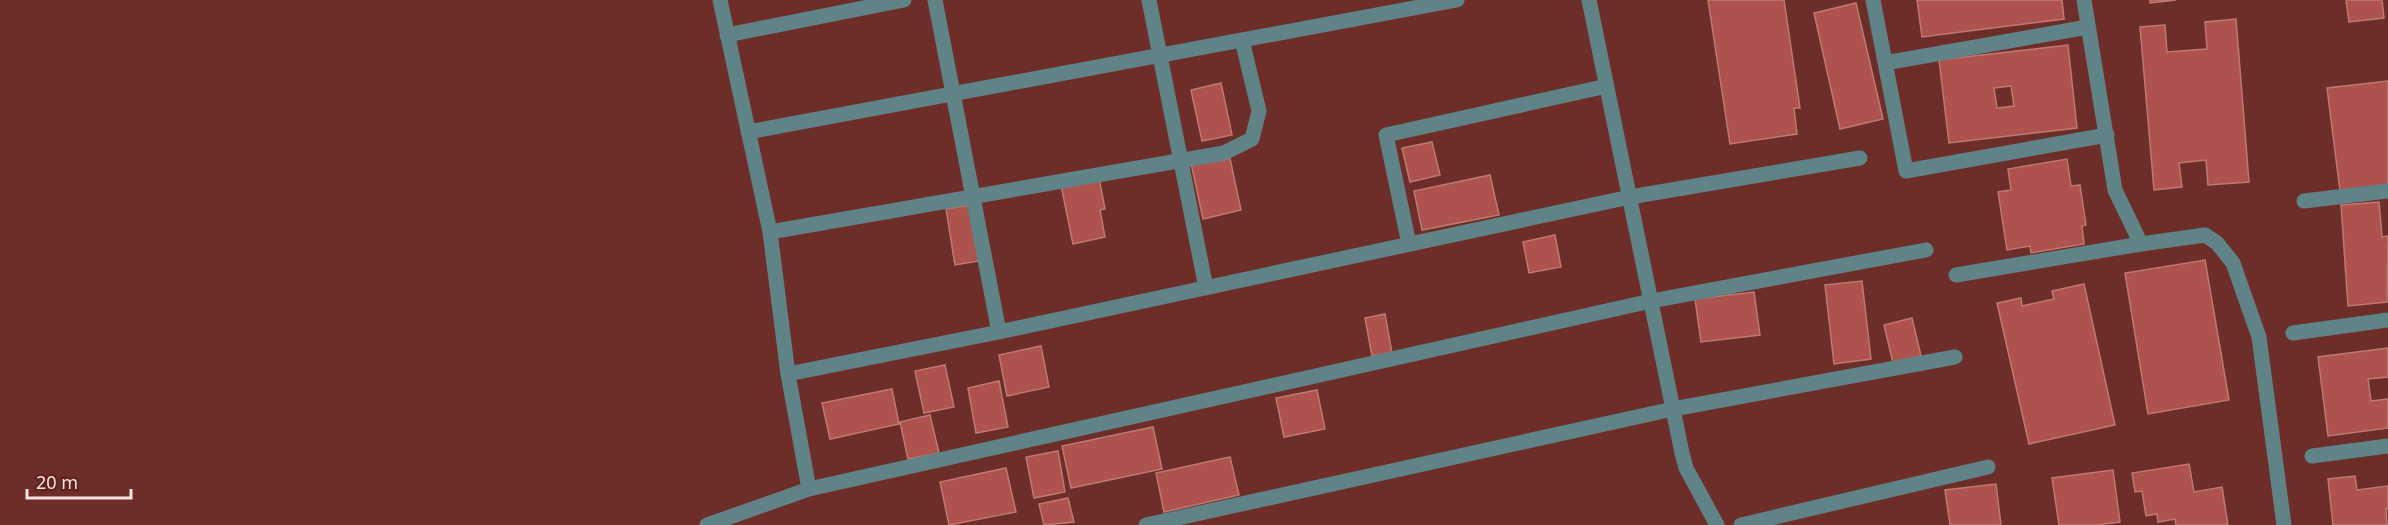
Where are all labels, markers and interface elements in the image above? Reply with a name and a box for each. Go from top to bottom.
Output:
scale bar [27,462,130,500]
text: 20 m [36,470,78,494]

